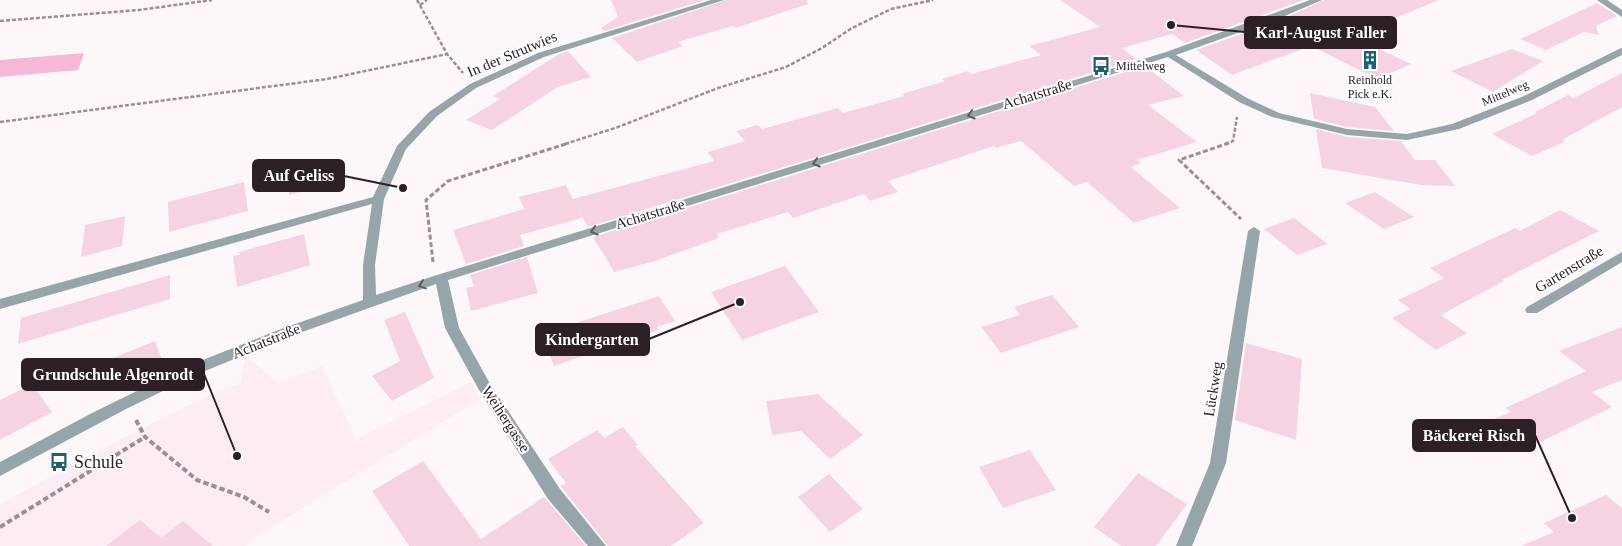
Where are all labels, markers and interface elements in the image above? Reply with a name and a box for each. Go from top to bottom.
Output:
callout: Karl-August Faller [1245,17,1396,48]
text: Karl-August Faller [1255,24,1387,42]
street label: In der Strutwies [465,28,559,80]
building icon: Reinhold Pick e.K. [1359,49,1381,71]
bus stop icon: Mittelweg [1090,55,1112,77]
place label: Mittelweg [1116,59,1165,73]
place label: Reinhold Pick e.K. [1348,73,1392,101]
street label: Achatstraße [1000,76,1074,112]
street label: Mittelweg [1480,77,1530,109]
one-way arrow [968,109,976,119]
one-way arrow [813,157,821,167]
callout: Auf Geliss [253,160,344,191]
text: Auf Geliss [264,167,334,184]
street label: Achatstraße [613,196,687,232]
one-way arrow [590,226,599,236]
street label: Gartenstraße [1532,242,1606,296]
one-way arrow [418,279,427,289]
street label: Achatstraße [230,320,303,362]
callout: Kindergarten [536,324,649,355]
text: Kindergarten [545,331,639,349]
callout: Grundschule Algenrodt [22,359,204,390]
street label: Lückweg [1201,360,1225,418]
text: Grundschule Algenrodt [32,366,194,384]
street label: Weihergasse [479,383,533,455]
callout: Bäckerei Risch [1413,420,1535,451]
text: Bäckerei Risch [1423,427,1525,444]
bus stop icon: Schule [48,451,70,473]
place label: Schule [74,452,123,472]

